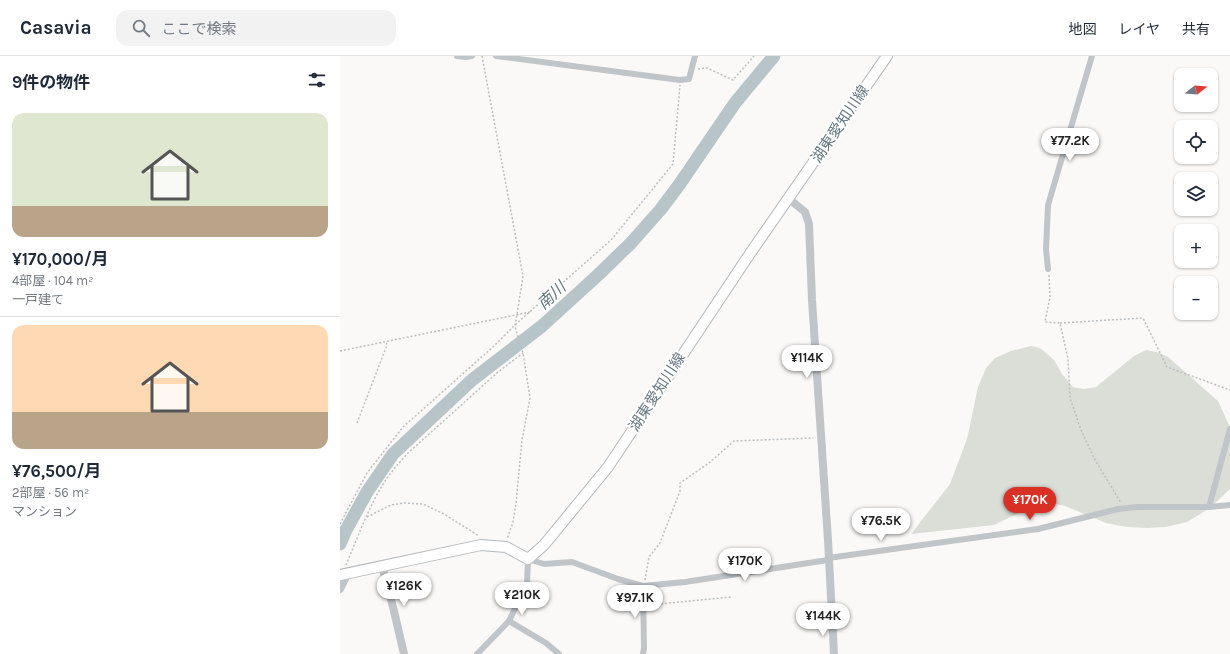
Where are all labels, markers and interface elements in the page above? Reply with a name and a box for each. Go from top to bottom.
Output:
search box [116,10,396,46]
text: Casavia [20,17,92,39]
icon: search [130,17,152,39]
text: ここで検索 [162,20,237,38]
text: 地図 [1068,21,1096,38]
text: レイヤ [1118,21,1160,38]
text: 共有 [1182,21,1210,38]
north arrow [1174,68,1218,112]
map controls [1174,68,1218,320]
icon: filters [306,69,328,91]
text: 9件の物件 [12,72,90,92]
street label: 湖東愛知川線 [807,82,873,166]
button: locate [1174,120,1218,164]
pin: ¥77.2K [1037,128,1103,162]
text: ¥77.2K [1050,133,1090,148]
icon: home [134,139,206,211]
button: layers [1174,172,1218,216]
button: + [1174,224,1218,268]
text: ¥170,000/月 [12,249,109,269]
text: 4部屋 · 104 m² [12,273,94,288]
water label: 南川 [533,276,571,313]
button: − [1174,276,1218,320]
text: 一戸建て [12,292,64,307]
pin: ¥114K [779,345,835,379]
street label: 湖東愛知川線 [625,349,689,435]
text: ¥114K [790,350,824,365]
icon: home [134,351,206,423]
text: ¥76,500/月 [12,461,101,481]
text: 2部屋 · 56 m² [12,485,89,500]
pin: ¥170K [1002,487,1058,521]
text: ¥170K [1012,492,1048,507]
text: マンション [12,504,77,519]
pin: ¥76.5K [848,508,914,542]
text: ¥76.5K [861,513,901,528]
pin: ¥170K [717,548,773,582]
text: ¥170K [727,553,763,568]
pin: ¥126K [376,573,432,607]
text: ¥126K [386,578,422,593]
pin: ¥210K [494,582,550,616]
pin: ¥97.1K [602,585,668,619]
text: ¥210K [504,587,540,602]
text: ¥97.1K [616,590,654,605]
pin: ¥144K [795,603,851,637]
text: ¥144K [805,608,841,623]

